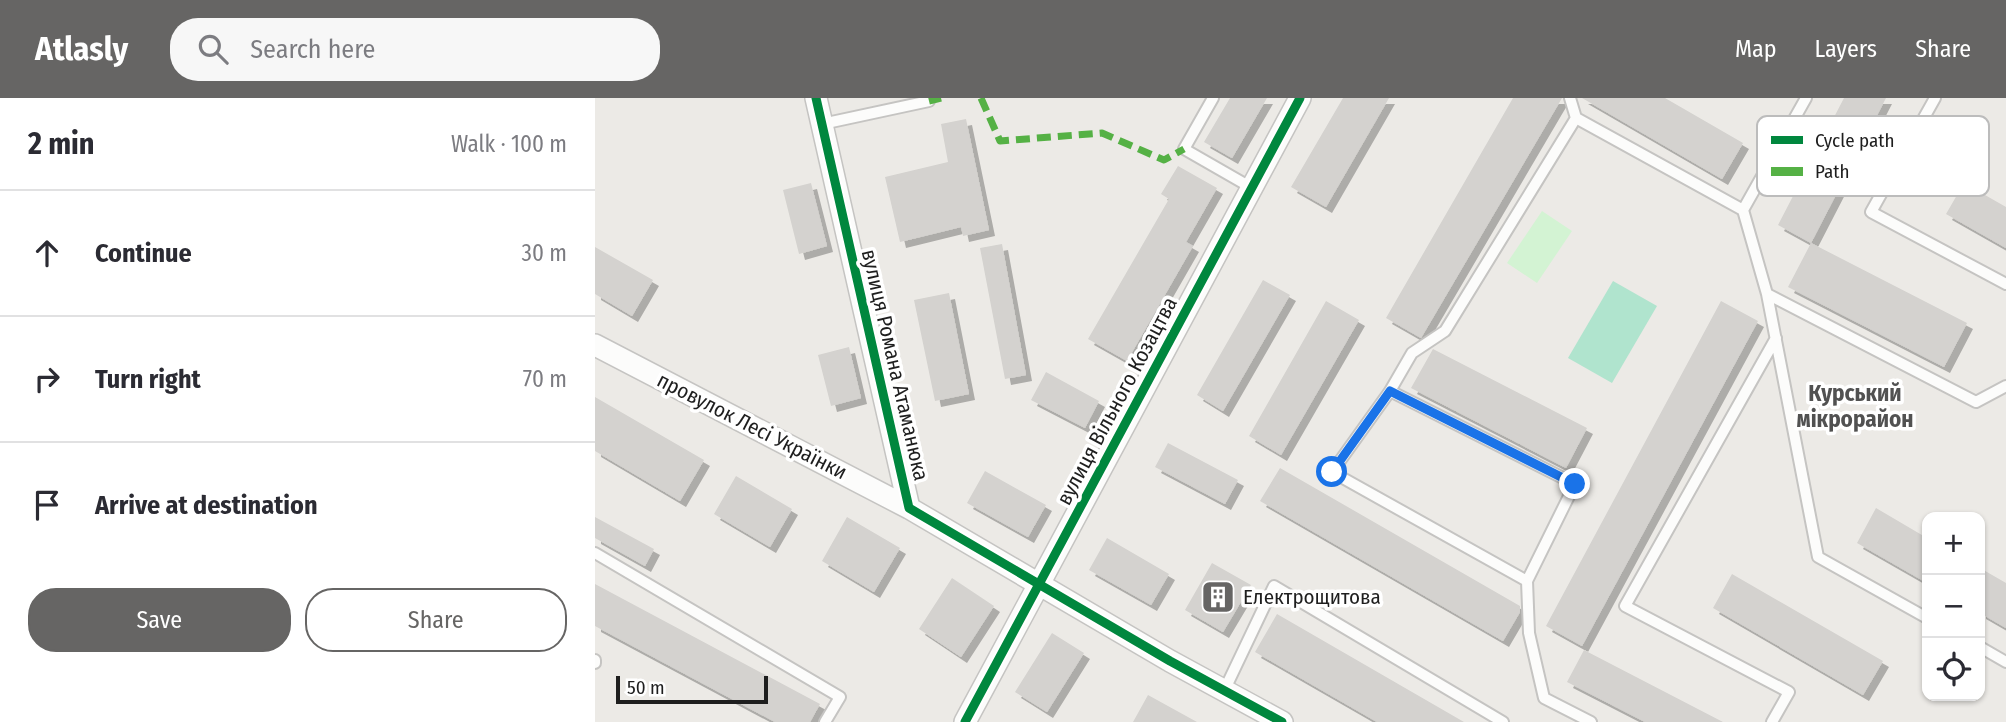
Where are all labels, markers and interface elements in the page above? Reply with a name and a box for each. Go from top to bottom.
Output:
search box [170,18,660,81]
text: Atlasly [35,29,128,69]
icon: search [194,30,232,68]
text: Search here [250,34,375,65]
text: Map [1735,35,1777,63]
text: Layers [1815,35,1877,63]
text: Share [1915,35,1971,63]
legend [1757,116,1989,196]
text: 2 min [28,126,95,162]
text: Cycle path [1815,129,1894,152]
text: Walk · 100 m [451,130,567,158]
text: Path [1815,160,1850,183]
icon: ahead [28,234,66,272]
text: Continue [95,238,192,269]
text: 30 m [522,239,567,267]
street label: вулиця Романа Атаманюка [856,247,934,483]
street label: вулиця Вільного Козацтва [1051,293,1183,509]
icon: right [28,360,66,398]
text: Turn right [95,364,201,395]
text: 70 m [523,365,567,393]
street label: провулок Лесі Українки [653,367,851,485]
district label: Курський мікрорайон [1797,379,1913,433]
route start [1316,456,1347,487]
route end [1559,468,1590,499]
icon: arrive [28,486,66,524]
text: Arrive at destination [95,490,318,521]
map controls [1922,512,1985,701]
button: + [1922,512,1985,575]
button: − [1922,575,1985,638]
building icon: Електрощитова [1199,578,1237,616]
place label: Електрощитова [1243,584,1381,610]
button: Save [28,588,291,652]
button: Share [305,588,567,652]
button: locate [1922,638,1985,701]
scale bar [616,673,768,705]
text: 50 m [627,676,665,699]

